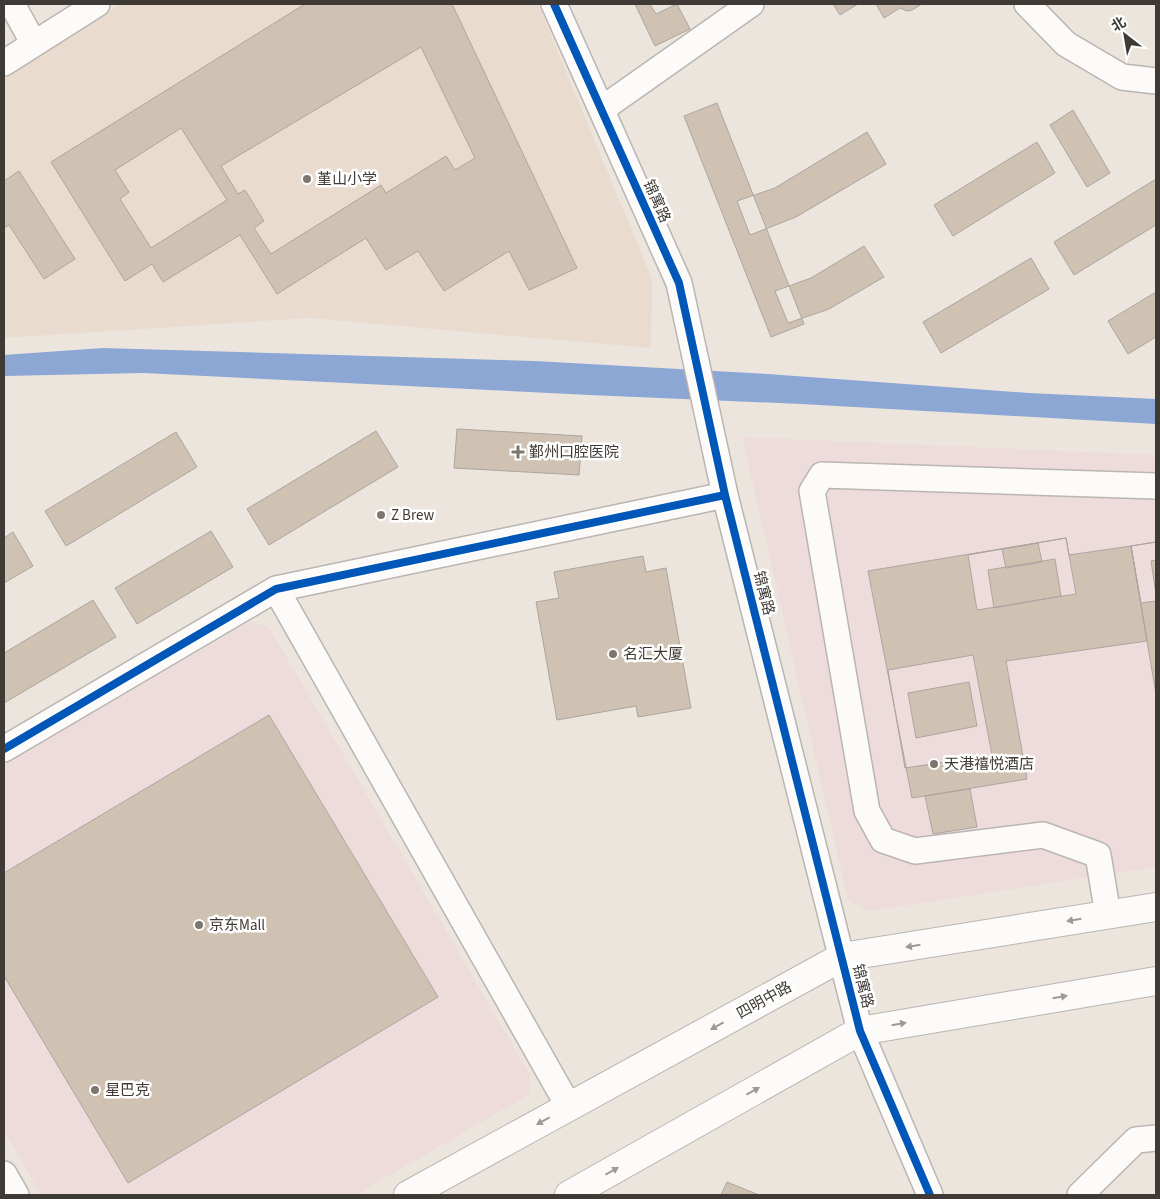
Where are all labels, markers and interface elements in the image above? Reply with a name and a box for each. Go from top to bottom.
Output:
north arrow [1100,10,1150,60]
text: 北 [1108,13,1130,37]
place label: 堇山小学 [317,169,377,190]
marker: 堇山小学 [301,173,313,185]
street label: 锦寓路 [638,176,675,226]
place label: 鄞州口腔医院 [529,442,619,463]
marker: 鄞州口腔医院 [511,445,525,459]
place label: Z Brew [391,505,434,526]
marker: Z Brew [375,509,387,521]
street label: 锦寓路 [748,569,779,618]
place label: 名汇大厦 [623,644,683,665]
marker: 名汇大厦 [607,648,619,660]
place label: 天港禧悦酒店 [944,754,1034,775]
marker: 天港禧悦酒店 [928,758,940,770]
place label: 京东Mall [209,915,265,936]
one-way arrow [1065,916,1081,924]
marker: 京东Mall [193,919,205,931]
one-way arrow [905,942,921,950]
street label: 锦寓路 [847,962,878,1011]
street label: 四明中路 [733,977,796,1024]
one-way arrow [1052,993,1068,1001]
one-way arrow [892,1020,908,1028]
one-way arrow [709,1022,724,1030]
place label: 星巴克 [105,1080,150,1101]
marker: 星巴克 [89,1084,101,1096]
one-way arrow [747,1087,760,1096]
one-way arrow [536,1117,551,1125]
one-way arrow [605,1167,618,1176]

